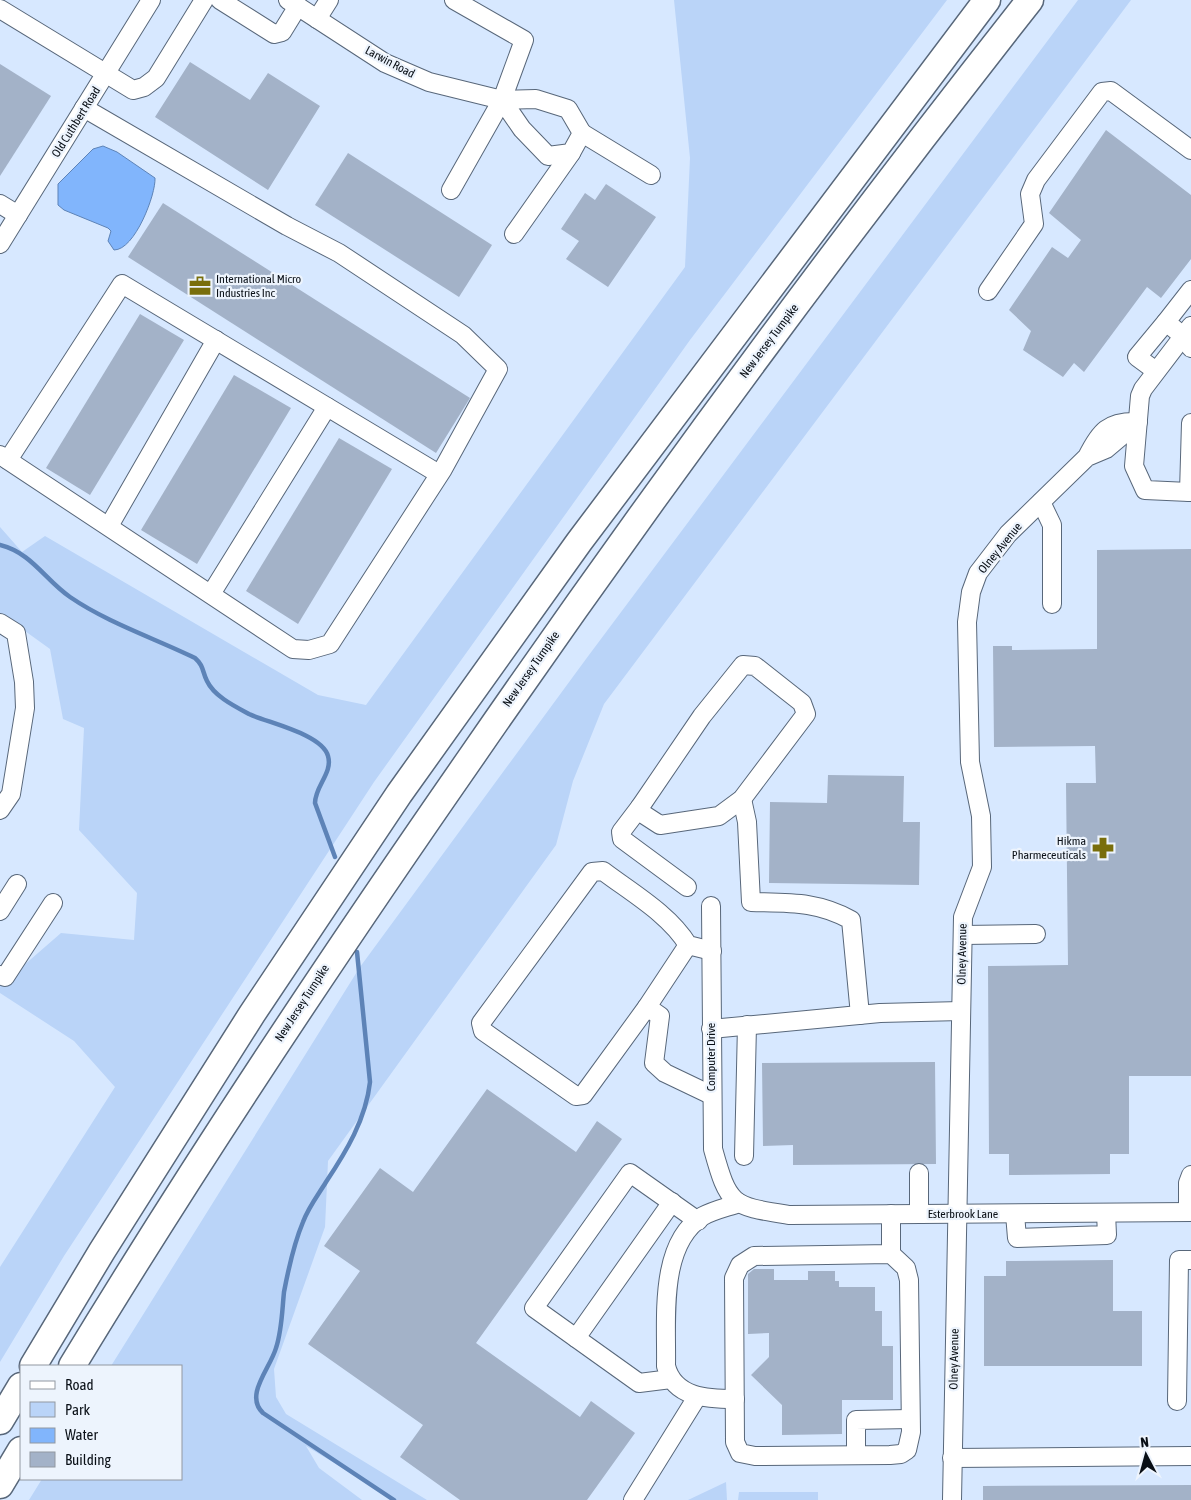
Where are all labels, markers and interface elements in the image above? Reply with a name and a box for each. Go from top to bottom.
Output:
street label: Larwin Road [363,43,417,81]
street label: Old Cuthbert Road [49,84,103,160]
place label: International Micro Industries Inc [216,272,301,300]
office icon: International Micro Industries Inc [187,273,213,299]
street label: New Jersey Turnpike [737,301,801,381]
street label: Olney Avenue [975,520,1025,576]
street label: New Jersey Turnpike [500,629,562,709]
place label: Hikma Pharmeceuticals [1012,834,1086,862]
pharmacy icon: Hikma Pharmeceuticals [1090,835,1116,861]
street label: Olney Avenue [954,923,970,985]
street label: New Jersey Turnpike [272,962,332,1044]
street label: Computer Drive [704,1023,718,1091]
street label: Esterbrook Lane [928,1207,998,1221]
street label: Olney Avenue [946,1328,962,1390]
legend [20,1365,182,1480]
text: Road [65,1376,94,1393]
text: Park [65,1401,90,1418]
text: Water [65,1426,98,1443]
north arrow [1121,1430,1171,1480]
text: N [1140,1434,1150,1450]
text: Building [65,1451,111,1468]

